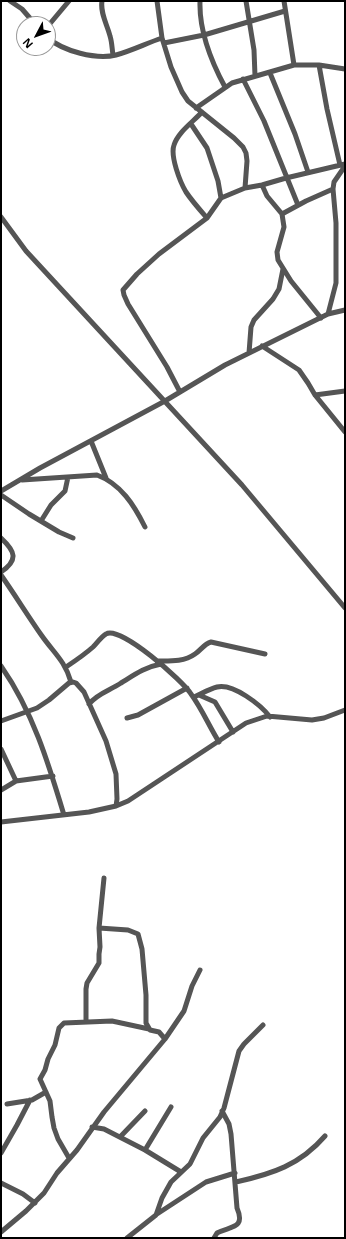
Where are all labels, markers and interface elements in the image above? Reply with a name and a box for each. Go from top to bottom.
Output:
north arrow [16,16,56,56]
text: N [19,35,36,52]

